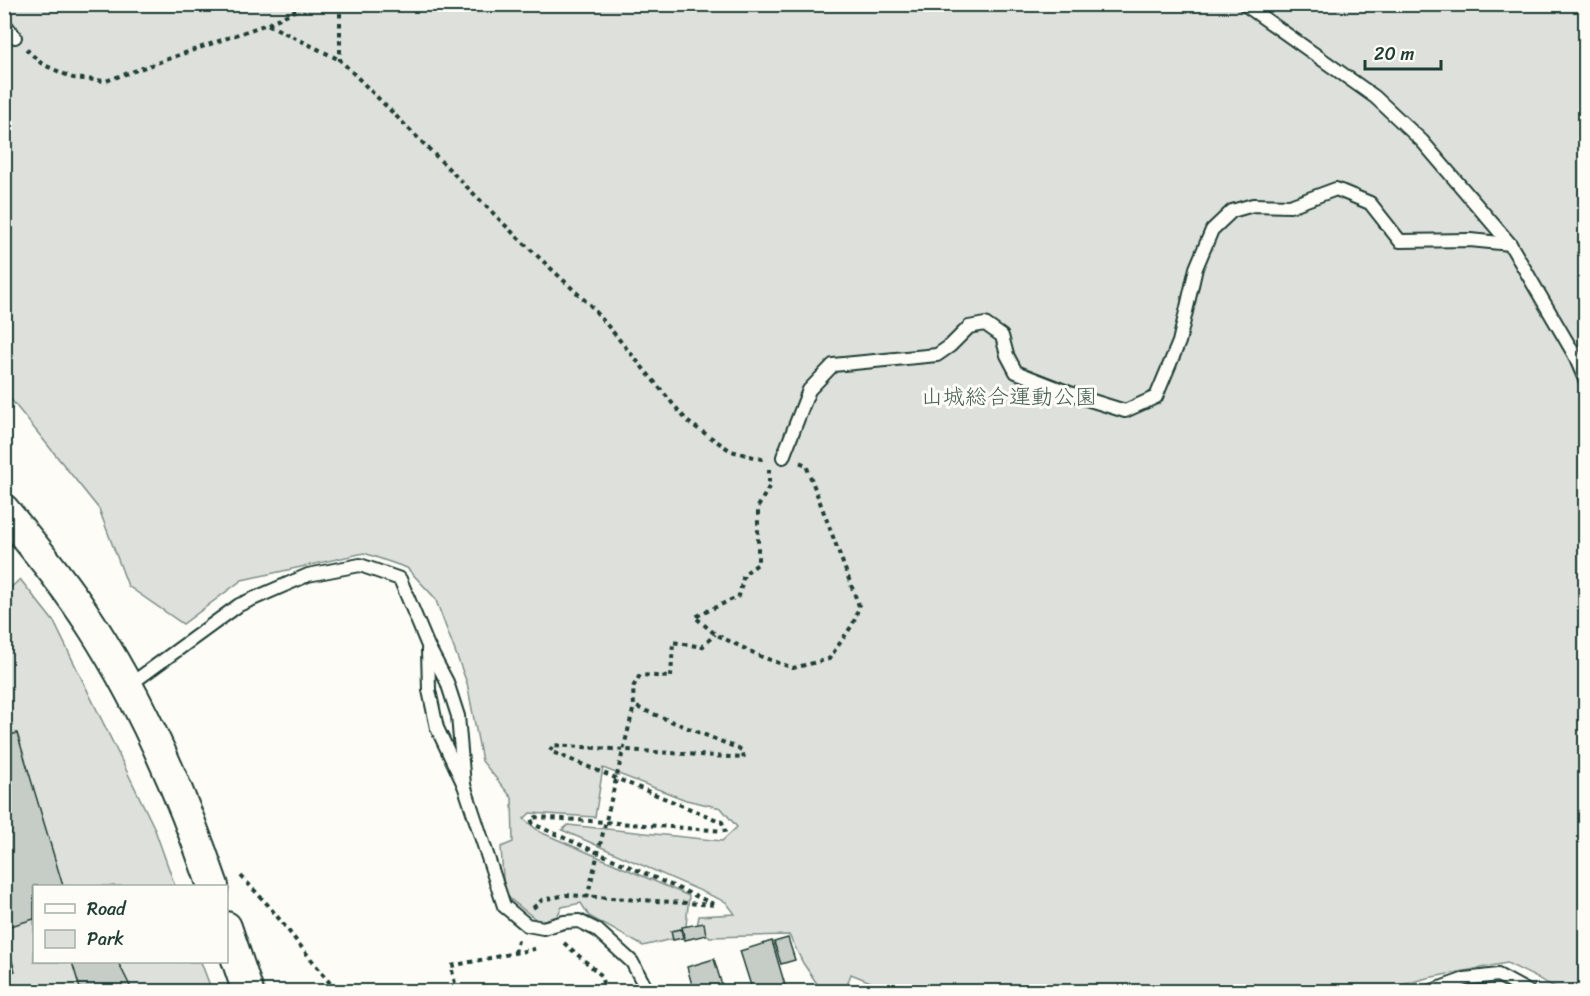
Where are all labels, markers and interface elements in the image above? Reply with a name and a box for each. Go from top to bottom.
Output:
scale bar [1365,33,1442,71]
text: 20 m [1374,38,1414,70]
park label: 山城総合運動公園 [921,377,1097,416]
legend [33,885,228,963]
text: Road [87,893,127,925]
text: Park [87,923,124,955]

